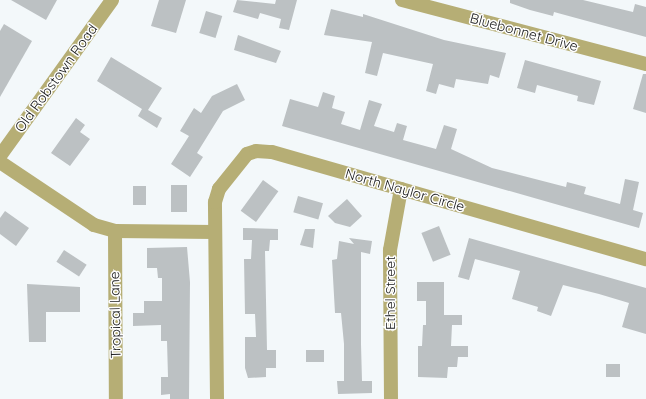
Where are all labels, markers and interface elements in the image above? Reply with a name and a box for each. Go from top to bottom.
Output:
street label: Bluebonnet Drive [468,9,580,55]
street label: Old Robstown Road [11,21,101,135]
street label: North Naylor Circle [343,165,467,215]
street label: Ethel Street [382,256,398,330]
street label: Tropical Lane [106,271,124,359]

